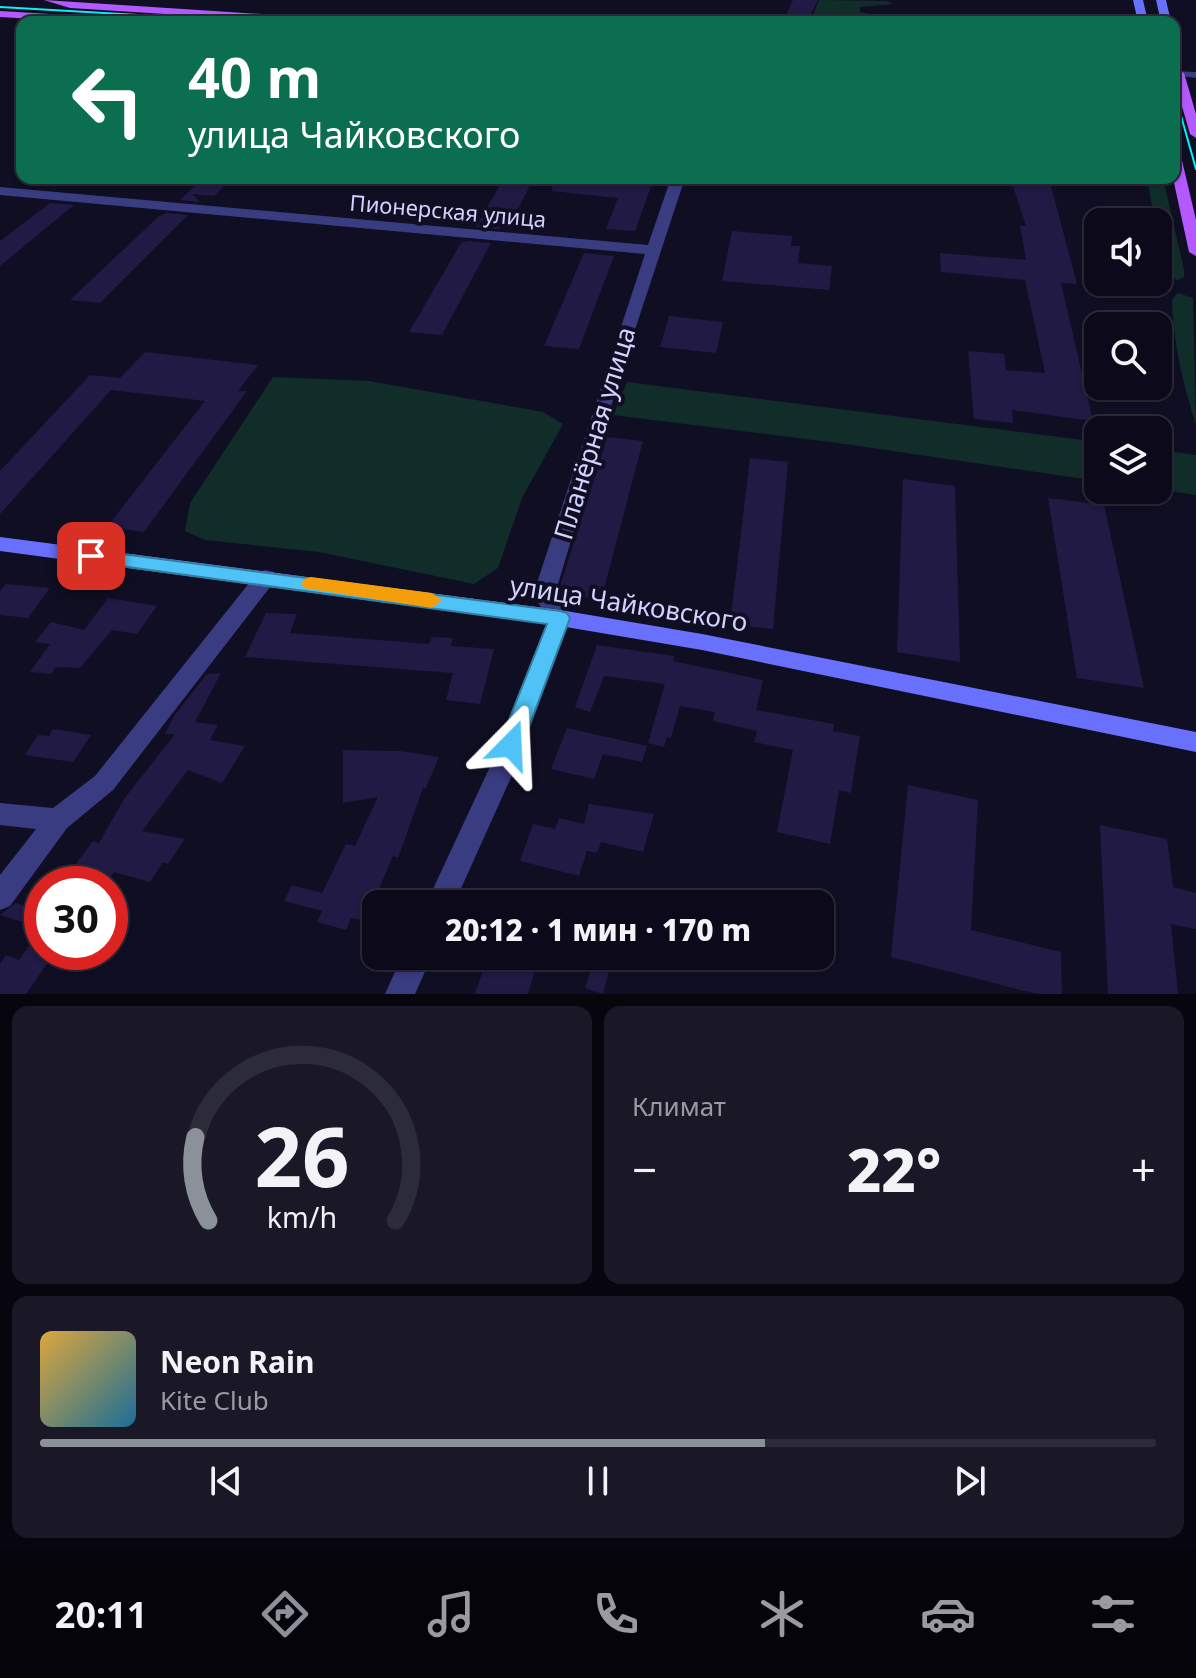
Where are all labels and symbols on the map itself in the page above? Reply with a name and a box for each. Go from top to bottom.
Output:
street label: Пионерская улица [349,186,547,234]
street label: Планёрная улица [545,322,643,544]
pin [57,522,125,590]
street label: улица Чайковского [508,566,750,640]
position arrow [469,703,553,787]
speed limit sign: 30 [24,866,128,970]

